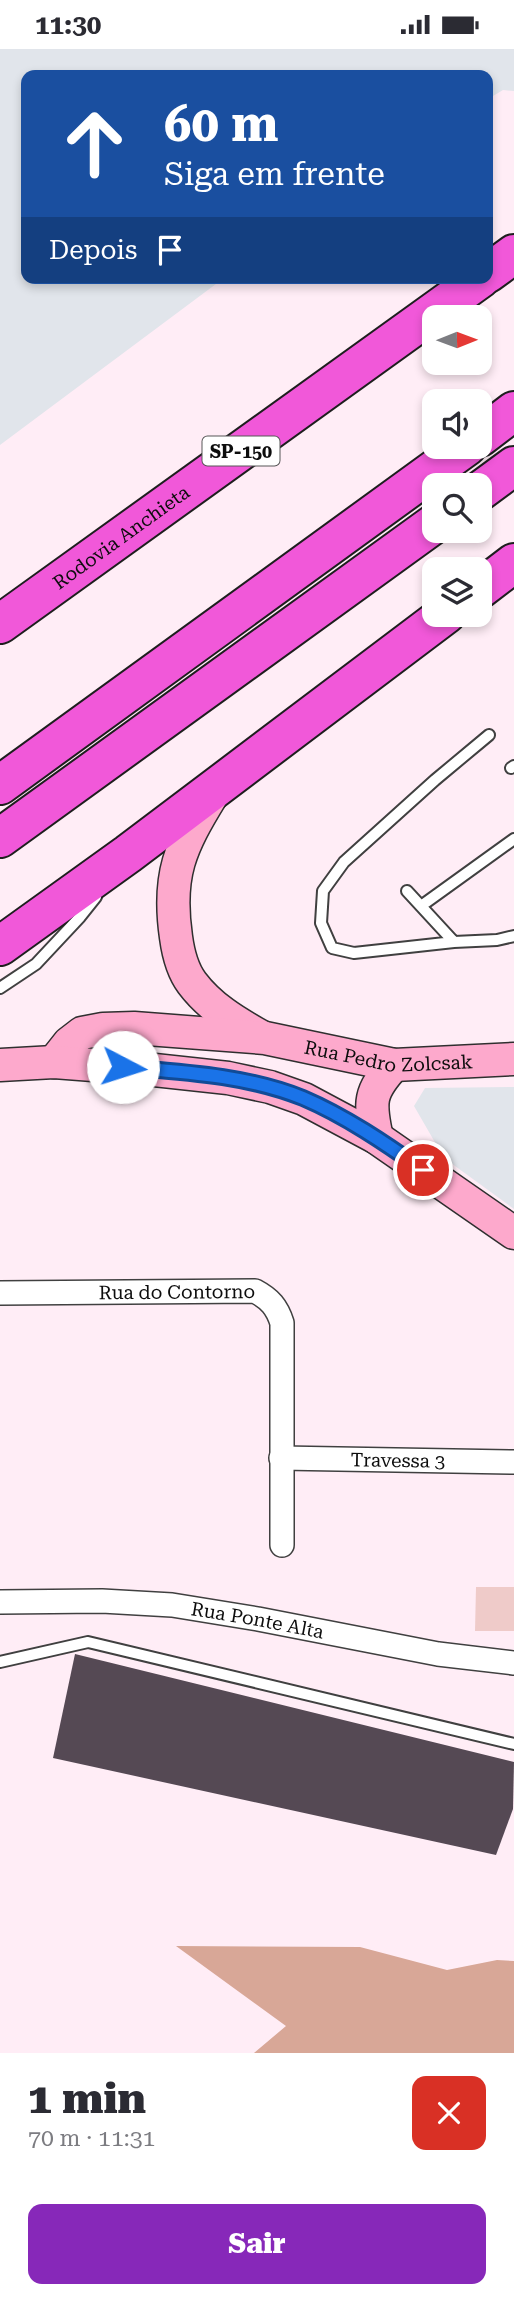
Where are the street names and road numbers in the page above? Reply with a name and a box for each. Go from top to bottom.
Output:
road number: SP-150 [202,437,280,465]
street label: Rodovia Anchieta [48,480,194,594]
street label: Rua Pedro Zolcsak [302,1035,473,1077]
street label: Rua do Contorno [99,1279,255,1304]
street label: Travessa 3 [350,1448,446,1472]
street label: Rua Ponte Alta [190,1597,327,1643]

